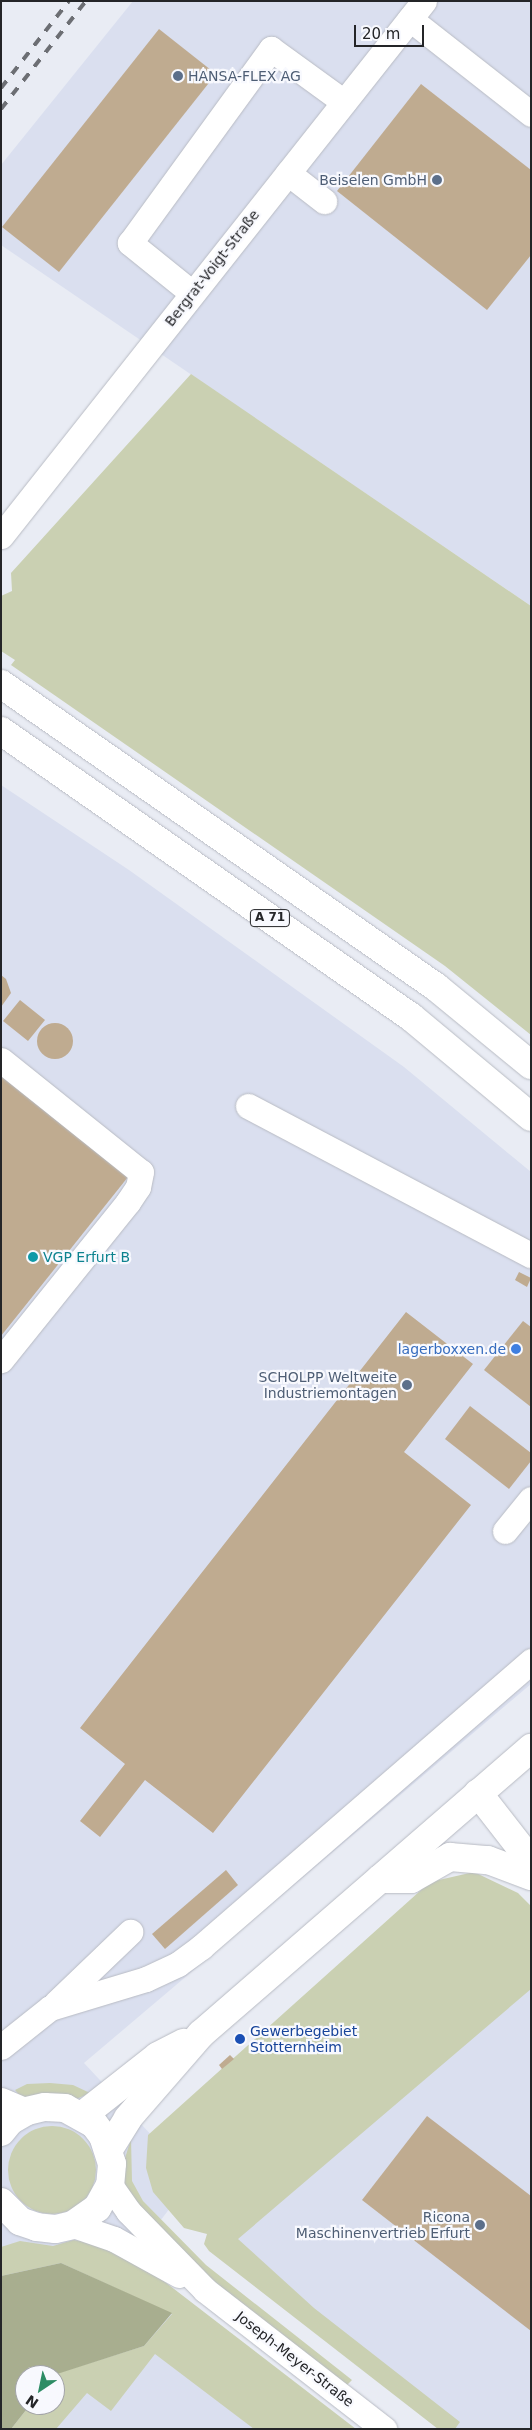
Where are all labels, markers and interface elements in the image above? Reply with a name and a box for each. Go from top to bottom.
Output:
scale bar [357,15,427,47]
text: 20 m [362,25,400,43]
place label: HANSA-FLEX AG [188,68,301,84]
marker: HANSA-FLEX AG [172,70,184,82]
place label: Beiselen GmbH [319,172,427,188]
marker: Beiselen GmbH [431,174,443,186]
street label: Bergrat-Voigt-Straße [161,206,263,330]
road number: A 71 [249,908,291,928]
place label: VGP Erfurt B [43,1249,130,1265]
marker: VGP Erfurt B [27,1251,39,1263]
place label: lagerboxxen.de [398,1341,506,1357]
marker: lagerboxxen.de [510,1343,522,1355]
place label: SCHOLPP Weltweite Industriemontagen [259,1369,397,1401]
marker: SCHOLPP Weltweite Industriemontagen [401,1379,413,1391]
place label: Gewerbegebiet Stotternheim [250,2023,357,2056]
marker: Gewerbegebiet Stotternheim [234,2033,246,2045]
place label: Ricona Maschinenvertrieb Erfurt [296,2209,470,2242]
marker: Ricona Maschinenvertrieb Erfurt [474,2219,486,2231]
street label: Joseph-Meyer-Straße [233,2308,357,2410]
north arrow [15,2365,65,2415]
text: N [23,2392,42,2412]

